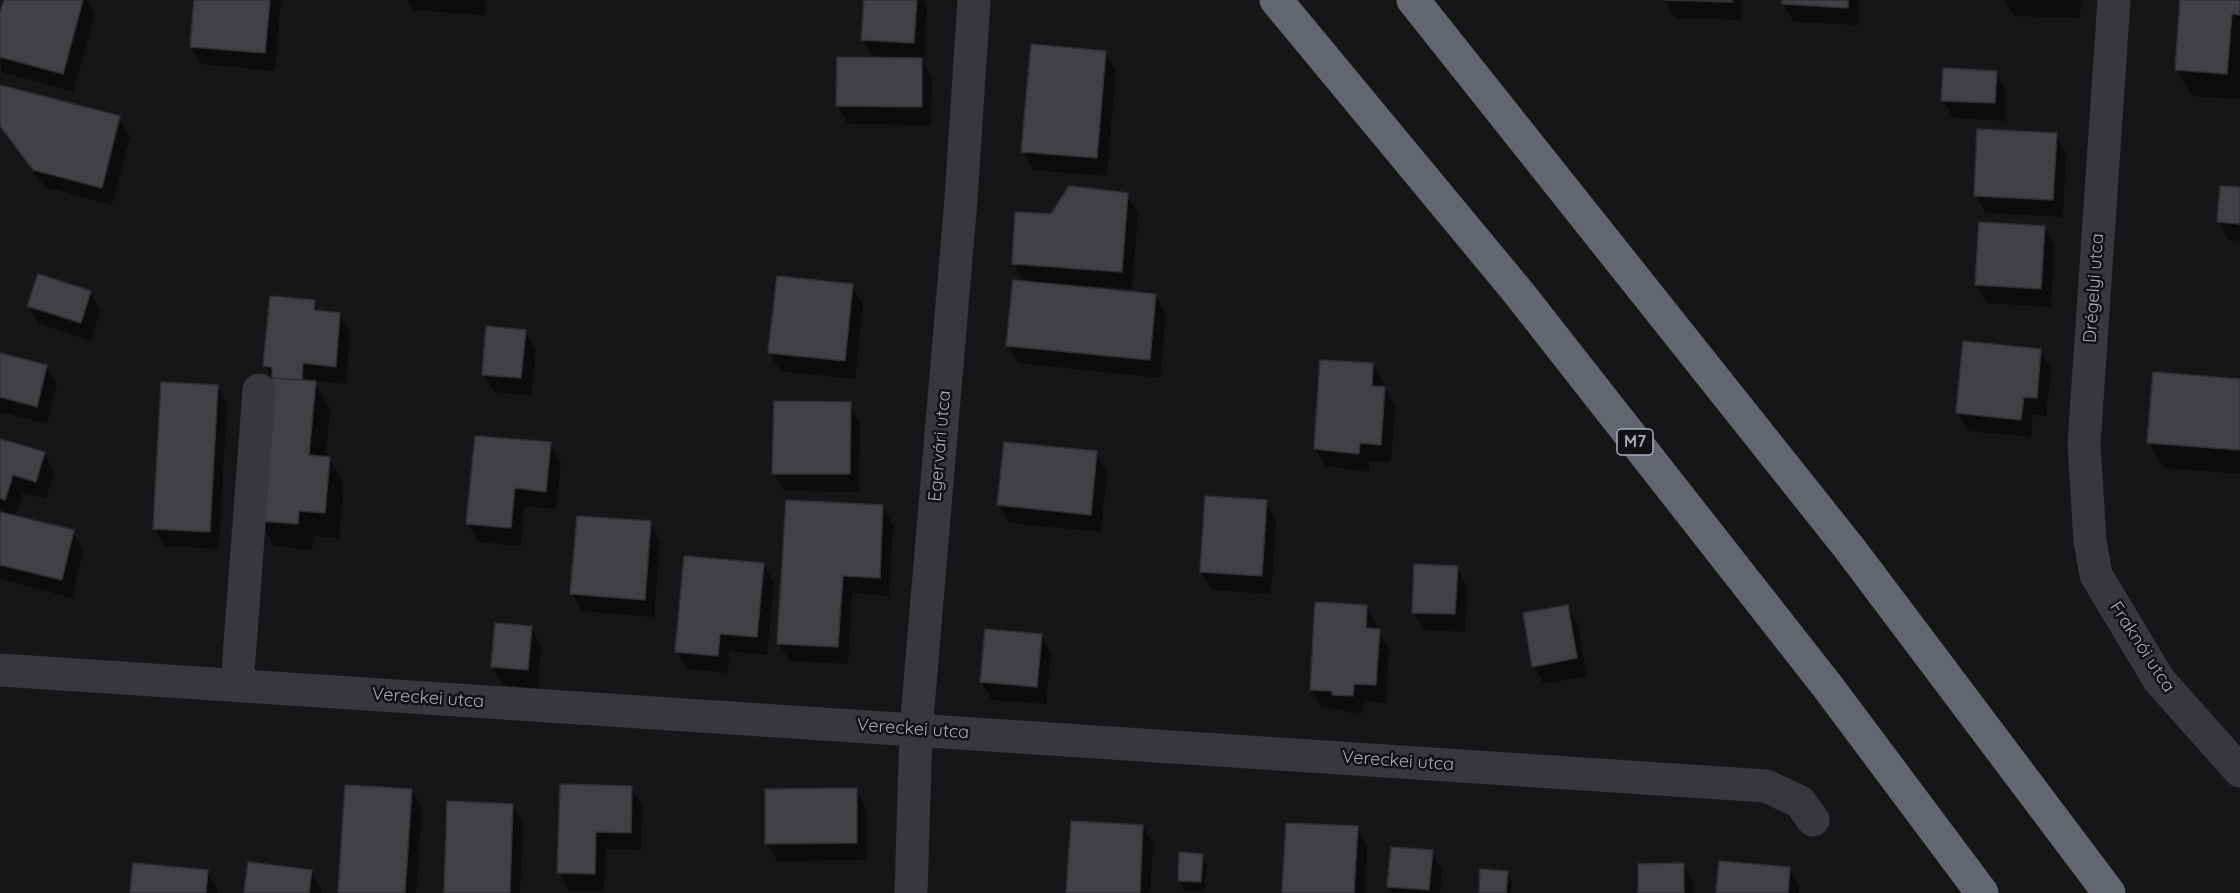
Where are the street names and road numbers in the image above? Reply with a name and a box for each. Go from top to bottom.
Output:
street label: Drégelyi utca [2079,232,2109,344]
street label: Egervári utca [924,390,956,502]
road number: M7 [1617,429,1653,455]
street label: Fraknói utca [2105,598,2179,696]
street label: Vereckei utca [371,683,485,713]
street label: Vereckei utca [856,714,970,744]
street label: Vereckei utca [1341,746,1455,776]

